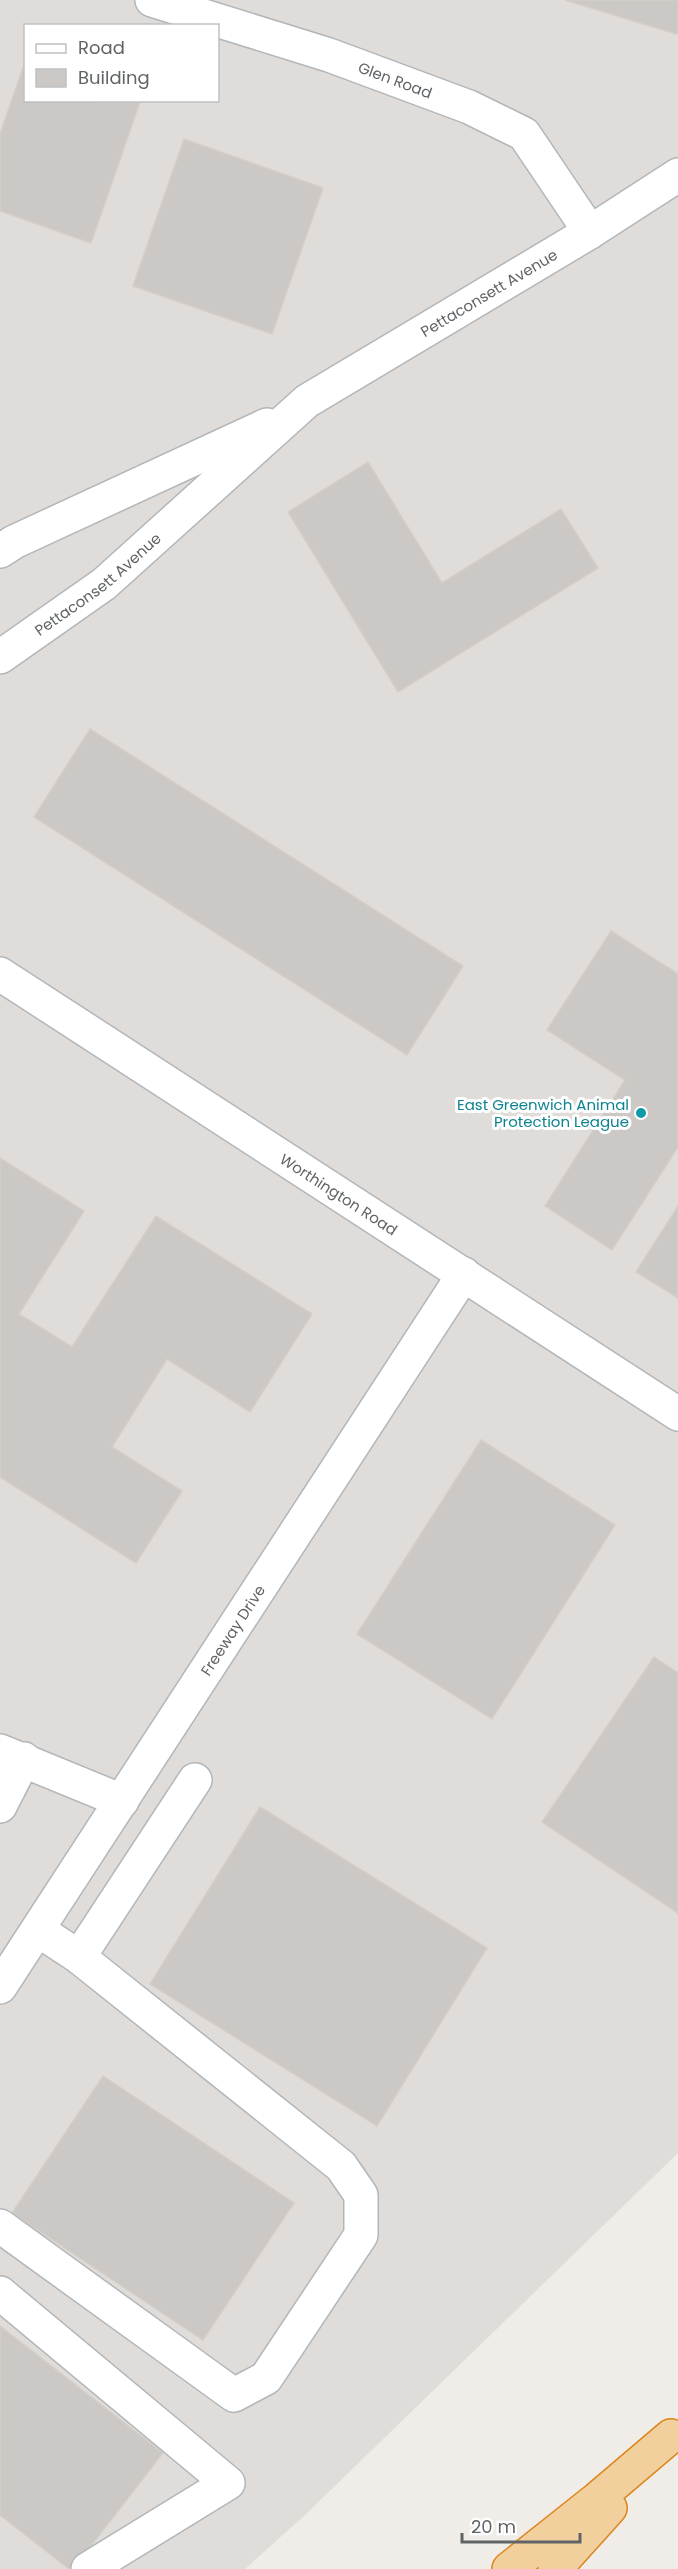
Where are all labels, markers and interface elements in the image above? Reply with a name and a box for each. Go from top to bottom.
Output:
legend [24,24,219,102]
text: Road [78,35,125,60]
street label: Glen Road [355,56,435,103]
text: Building [78,65,150,90]
street label: Pettaconsett Avenue [416,244,561,341]
street label: Pettaconsett Avenue [30,527,165,640]
place label: East Greenwich Animal Protection League [457,1094,629,1132]
marker: East Greenwich Animal Protection League [634,1106,648,1120]
street label: Worthington Road [276,1148,402,1240]
street label: Freeway Drive [195,1580,270,1679]
scale bar [462,2506,580,2544]
text: 20 m [471,2514,516,2539]

